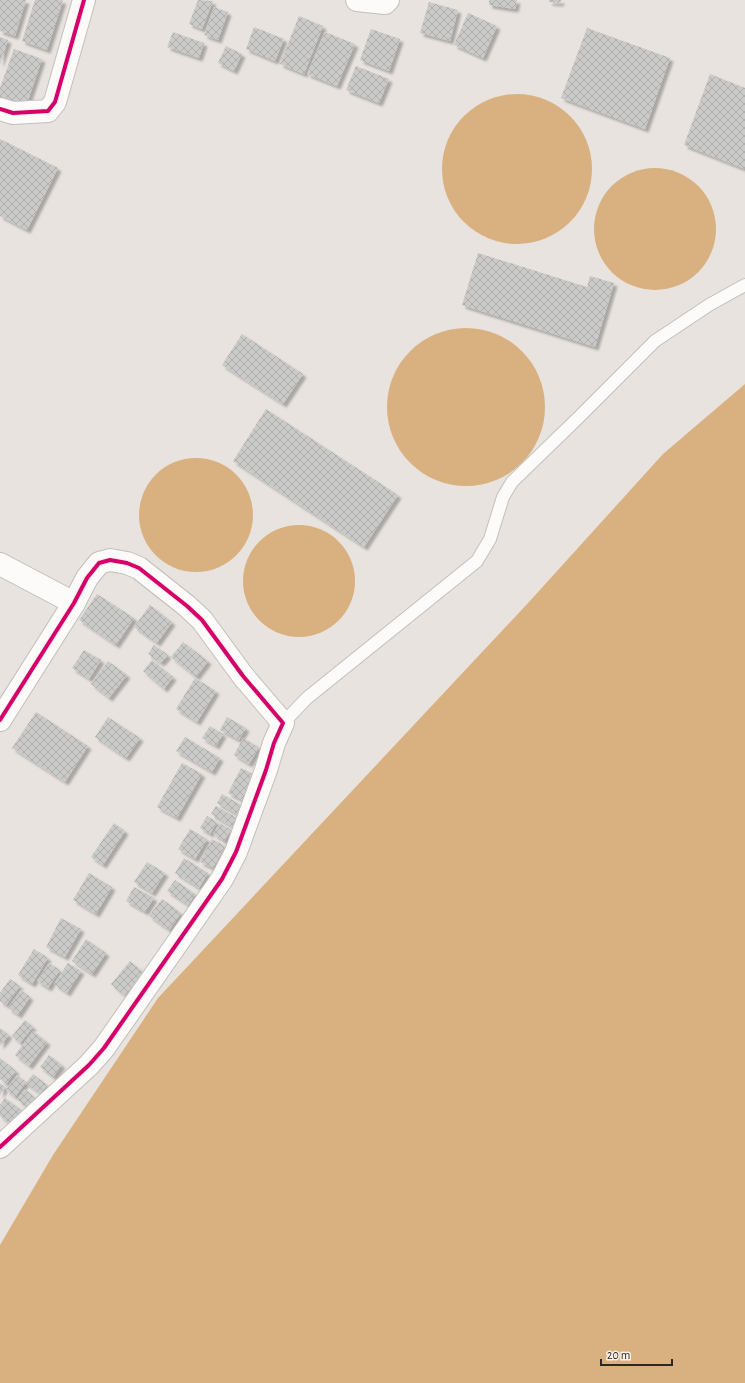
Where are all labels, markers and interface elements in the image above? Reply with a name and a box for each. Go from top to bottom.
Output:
scale bar [601,1341,672,1367]
text: 20 m [607,1349,630,1361]

